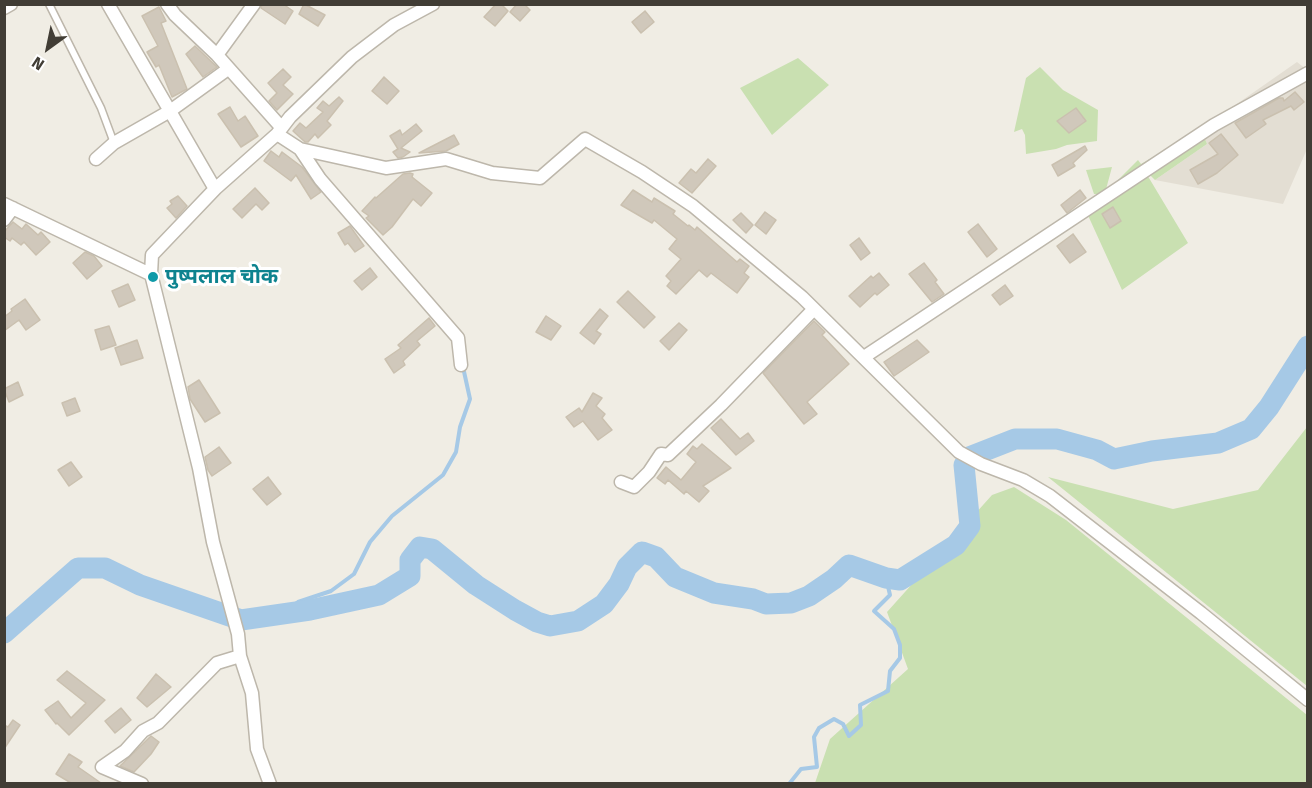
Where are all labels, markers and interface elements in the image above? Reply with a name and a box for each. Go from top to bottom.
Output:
north arrow [18,18,78,78]
text: N [28,53,48,74]
place label: पुष्पलाल चोक [165,264,278,290]
marker: पुष्पलाल चोक [146,270,160,284]

